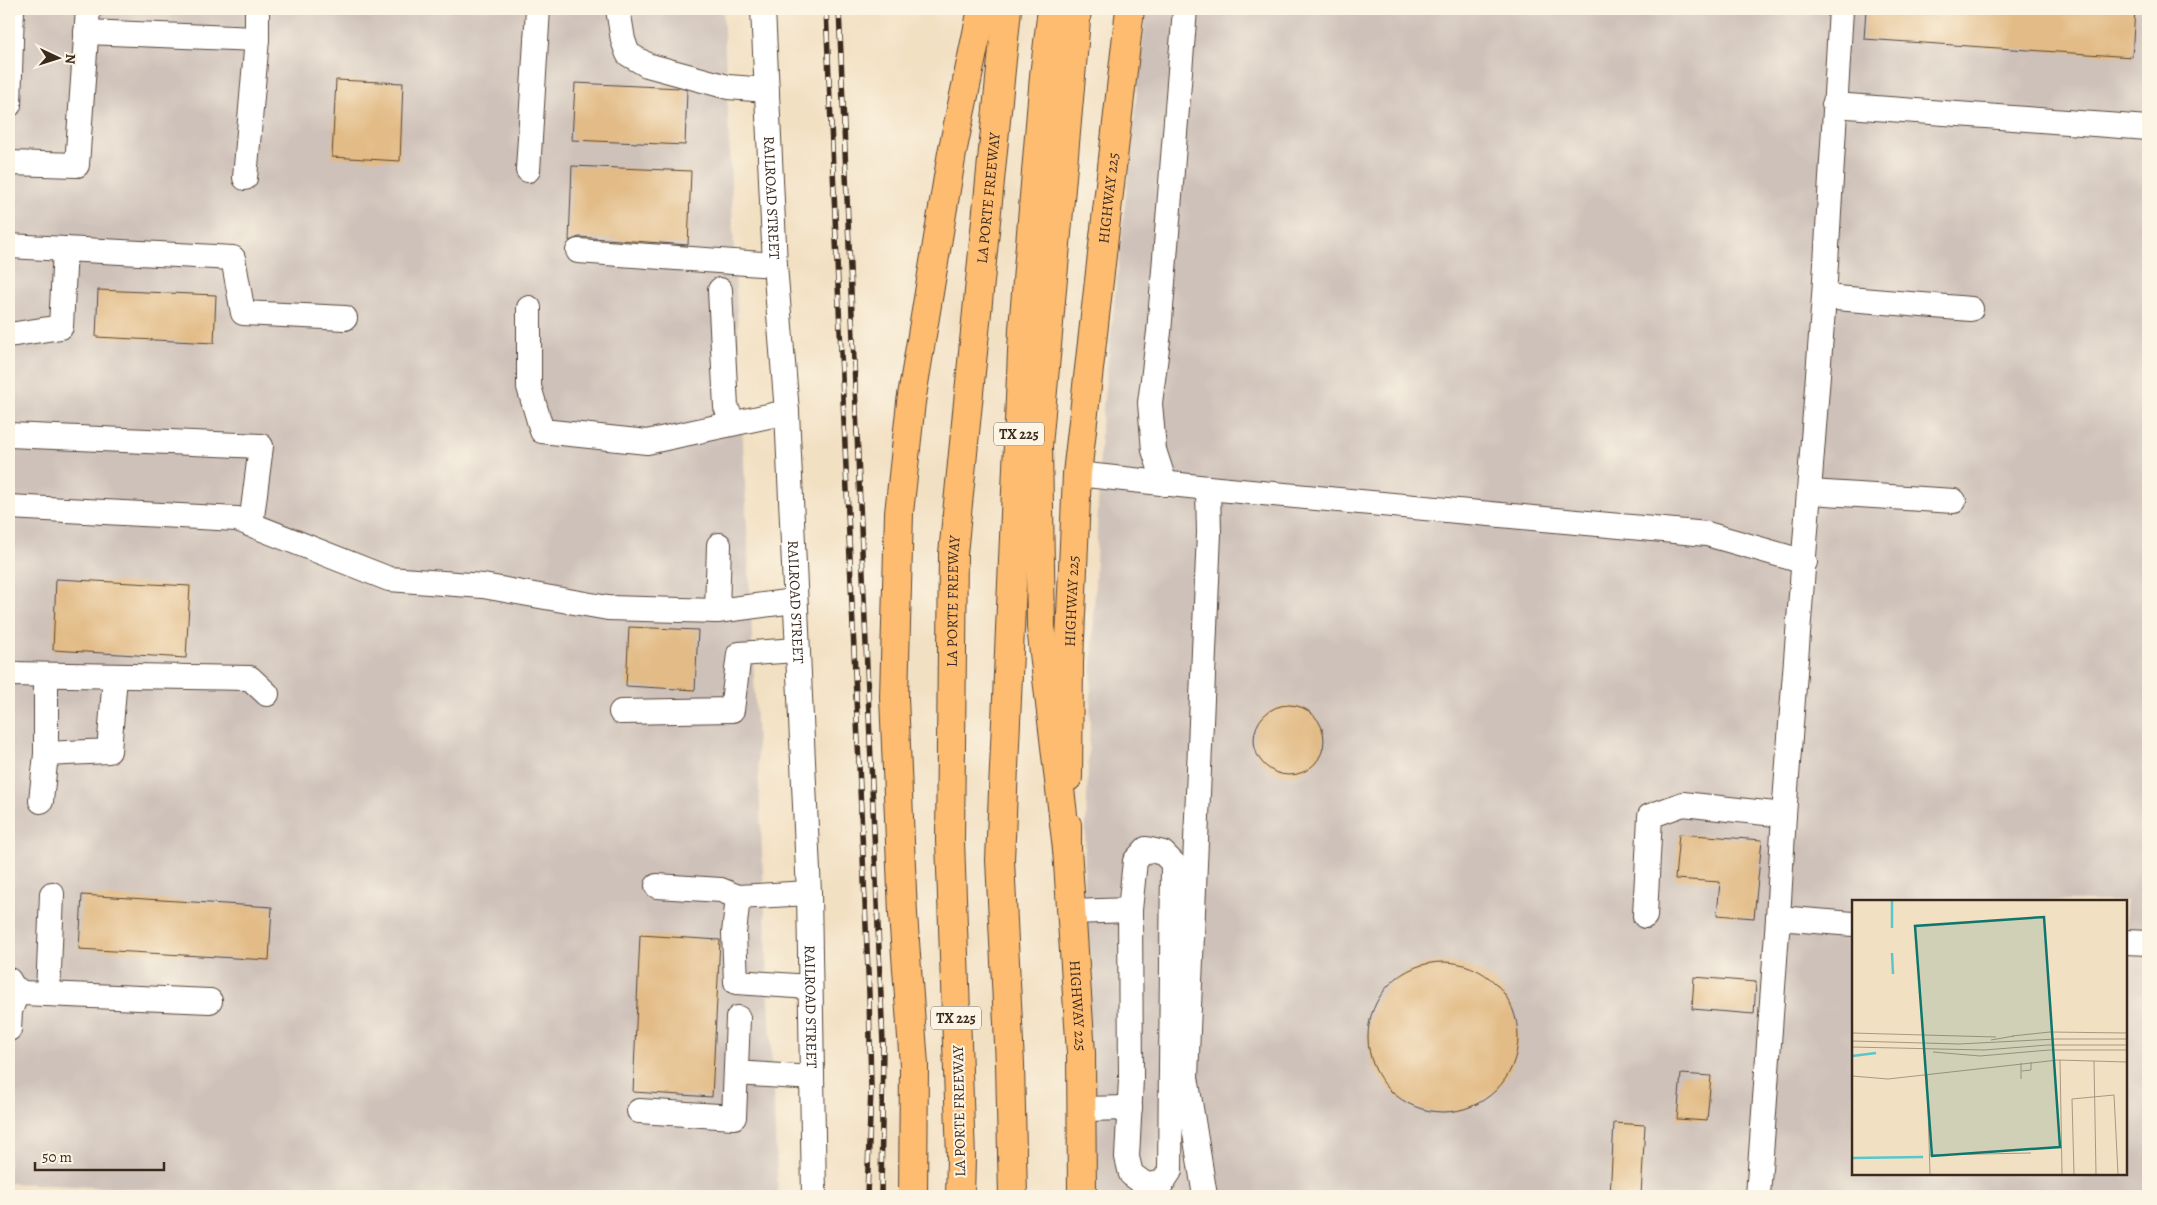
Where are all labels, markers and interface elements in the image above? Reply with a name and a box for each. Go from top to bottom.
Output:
north arrow [32,32,82,82]
text: N [61,53,80,65]
street label: LA PORTE FREEWAY [972,130,1005,265]
street label: RAILROAD STREET [759,136,785,261]
street label: HIGHWAY 225 [1093,151,1124,244]
road number: TX 225 [994,422,1044,446]
street label: LA PORTE FREEWAY [942,533,965,667]
street label: RAILROAD STREET [783,540,809,665]
street label: HIGHWAY 225 [1060,555,1084,647]
inset map [1852,900,2127,1175]
street label: RAILROAD STREET [800,945,822,1069]
street label: HIGHWAY 225 [1065,959,1091,1052]
road number: TX 225 [931,1006,981,1030]
street label: LA PORTE FREEWAY [948,1044,970,1177]
scale bar [35,1140,164,1172]
text: 50 m [42,1147,72,1167]

